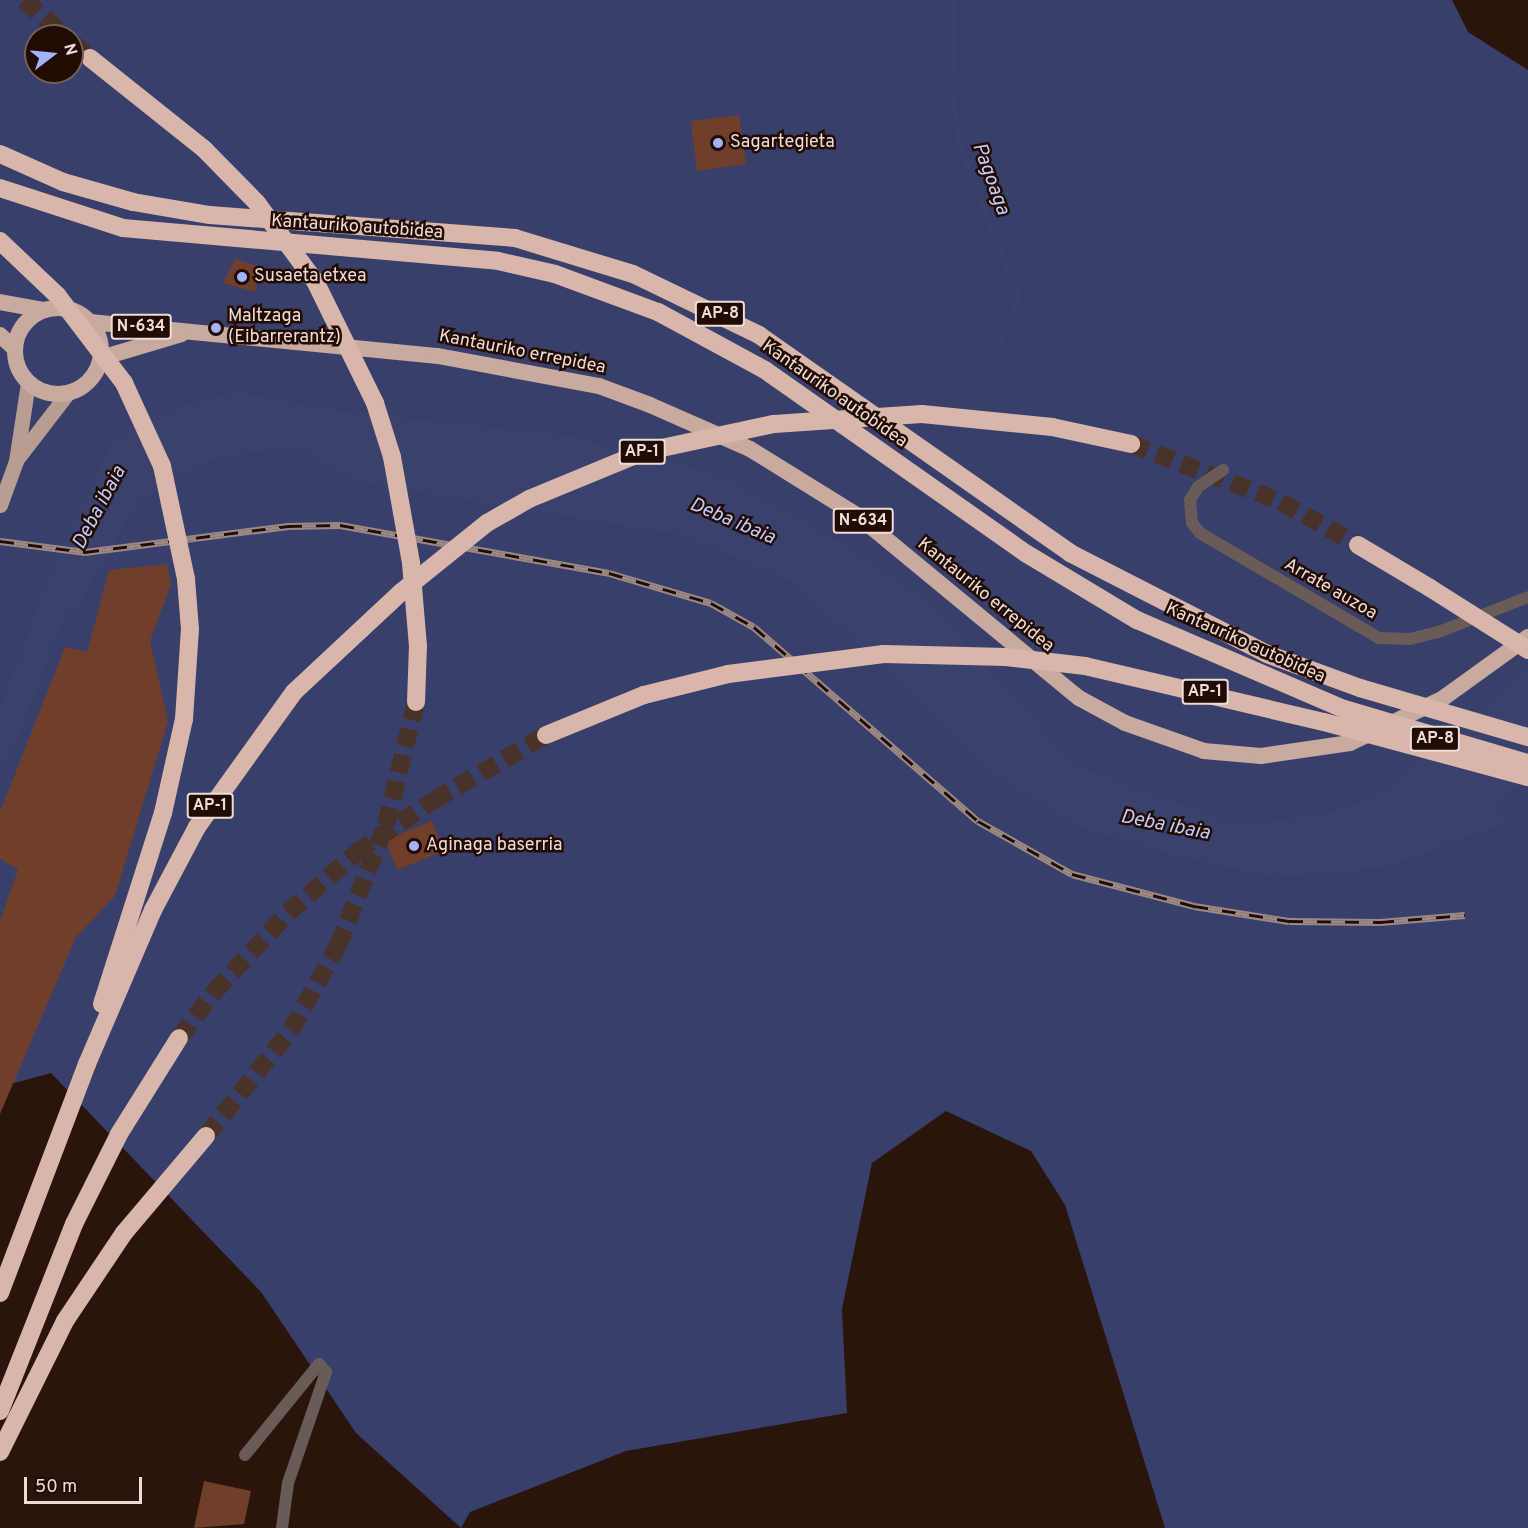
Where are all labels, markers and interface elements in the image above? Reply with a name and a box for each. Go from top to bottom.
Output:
north arrow [24,24,84,84]
text: N [58,41,81,58]
place label: Sagartegieta [730,132,835,154]
marker: Sagartegieta [711,136,725,150]
water label: Pagoaga [966,140,1014,218]
street label: Kantauriko autobidea [270,211,444,245]
place label: Susaeta etxea [254,266,366,288]
marker: Susaeta etxea [235,270,249,284]
road number: AP-8 [694,301,746,327]
place label: Maltzaga (Eibarrerantz) [228,307,341,350]
road number: N-634 [110,314,172,340]
marker: Maltzaga (Eibarrerantz) [209,321,223,335]
street label: Kantauriko errepidea [437,326,607,380]
street label: Kantauriko autobidea [757,337,911,453]
road number: AP-1 [618,439,666,465]
water label: Deba ibaia [68,462,132,554]
water label: Deba ibaia [686,493,778,551]
road number: N-634 [832,508,894,534]
street label: Kantauriko errepidea [912,534,1058,658]
street label: Arrate auzoa [1280,555,1380,625]
street label: Kantauriko autobidea [1162,599,1328,689]
road number: AP-1 [1181,679,1229,705]
road number: AP-8 [1410,726,1460,752]
road number: AP-1 [186,793,234,819]
water label: Deba ibaia [1118,806,1212,846]
place label: Aginaga baserria [426,835,562,857]
marker: Aginaga baserria [407,839,421,853]
scale bar [27,1465,146,1503]
text: 50 m [35,1476,77,1499]

